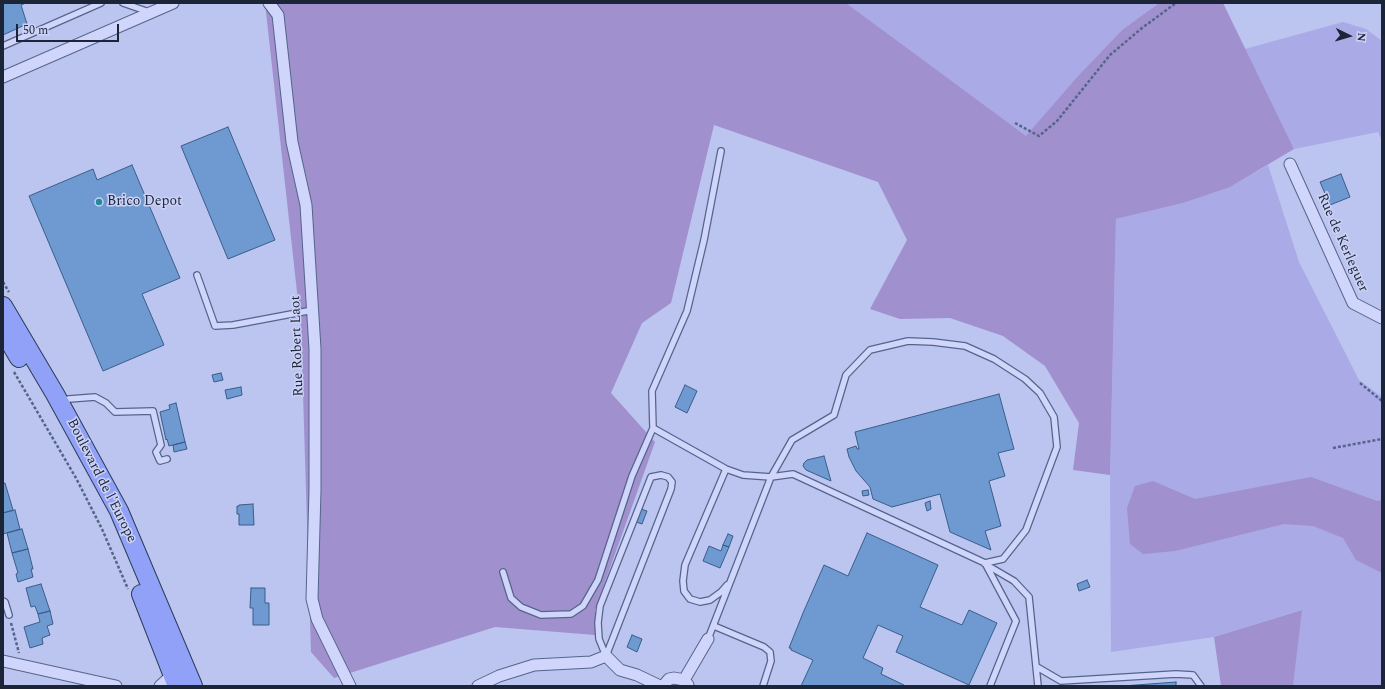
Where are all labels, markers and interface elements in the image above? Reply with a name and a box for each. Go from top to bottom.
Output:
scale bar [18,16,121,42]
north arrow [1329,16,1369,56]
text: 50 m [23,21,48,40]
text: N [1353,32,1370,42]
street label: Rue de Kerleguer [1313,191,1371,295]
place label: Brico Depot [107,194,182,210]
marker: Brico Depot [94,197,104,207]
street label: Rue Robert Laot [288,295,308,397]
street label: Boulevard de l'Europe [62,416,140,546]

